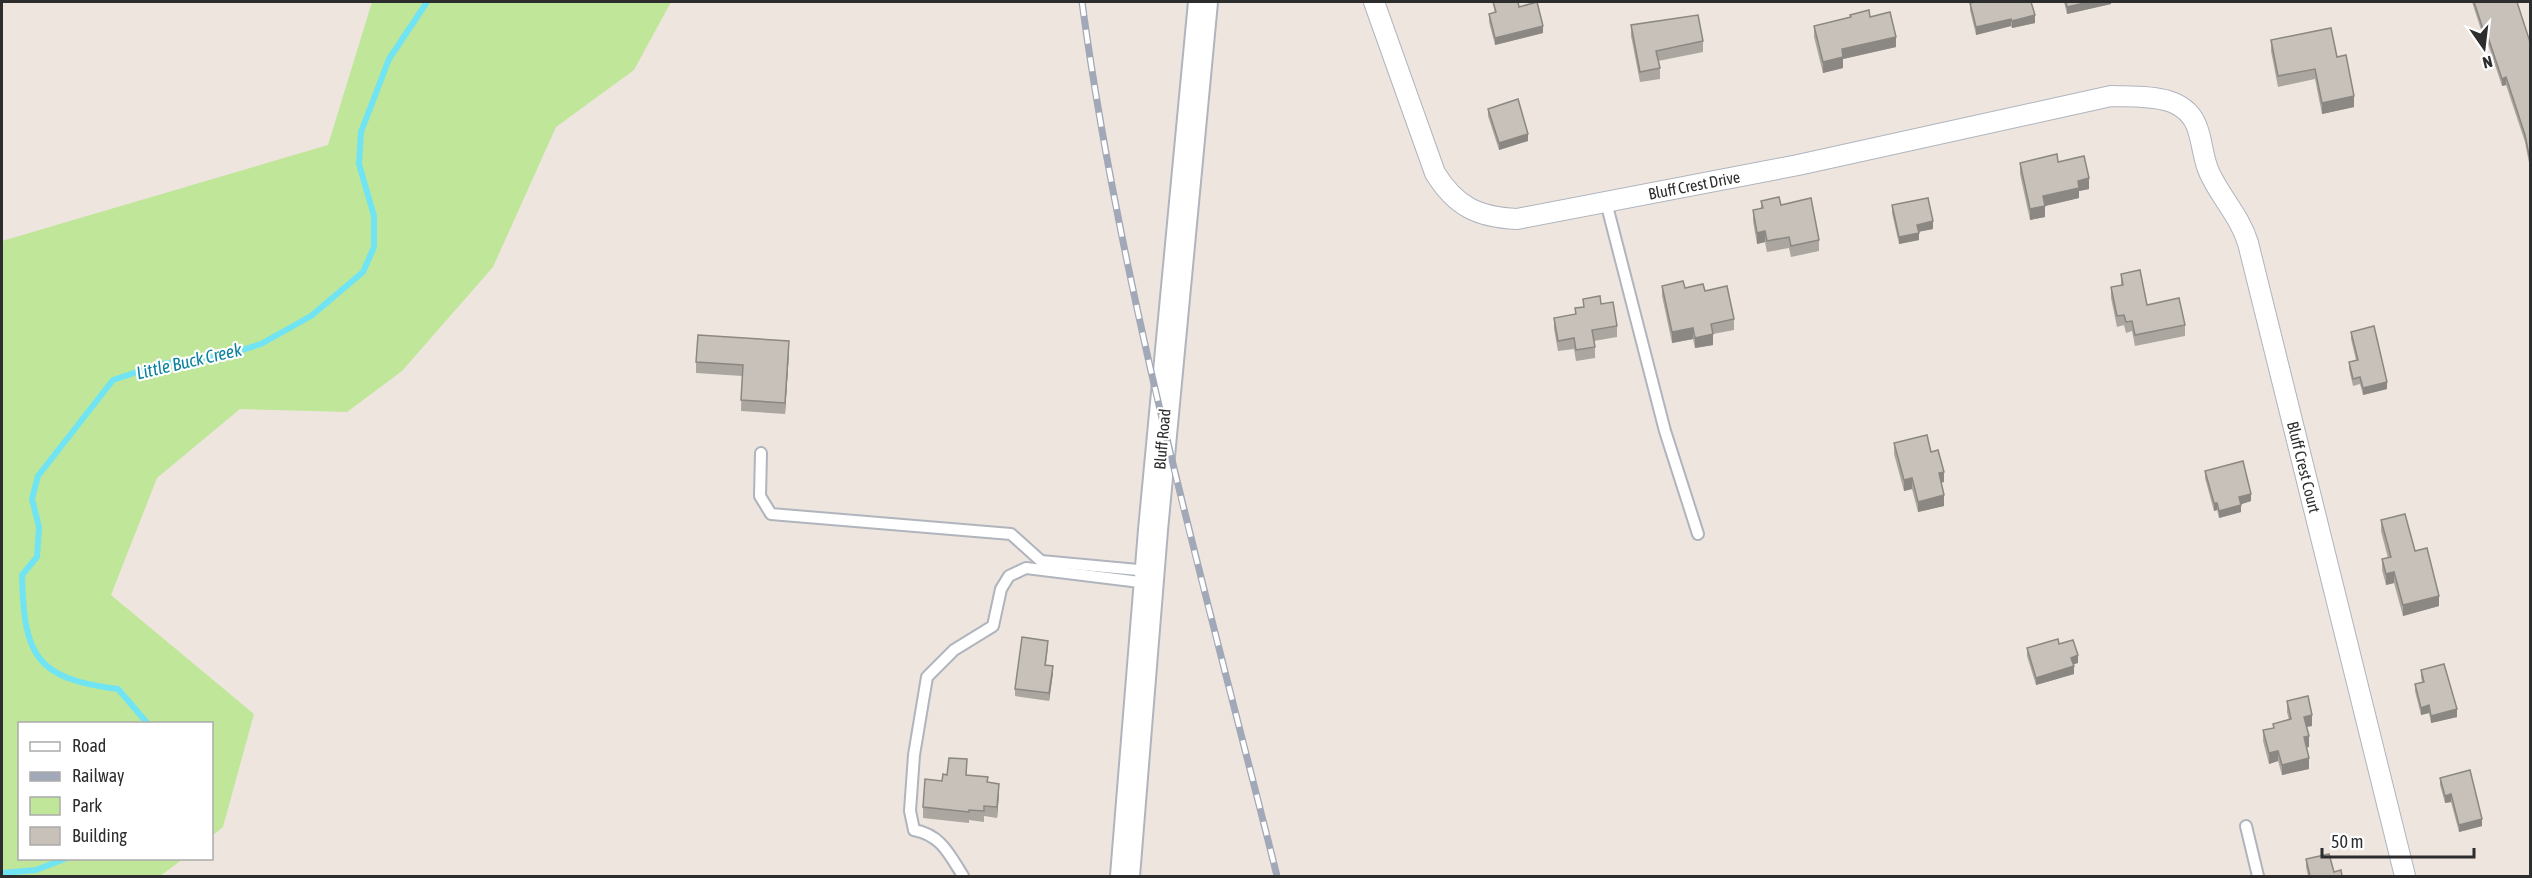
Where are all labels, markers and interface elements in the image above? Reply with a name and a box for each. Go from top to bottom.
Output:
north arrow [2454,18,2514,78]
text: N [2481,53,2494,72]
street label: Bluff Crest Drive [1647,167,1741,203]
water label: Little Buck Creek [134,338,245,383]
street label: Bluff Road [1150,408,1174,470]
street label: Bluff Crest Court [2284,419,2324,515]
legend [18,722,213,860]
text: Road [72,735,106,756]
text: Railway [72,765,124,786]
text: Park [72,795,102,816]
scale bar [2322,821,2474,859]
text: Building [72,825,127,846]
text: 50 m [2331,831,2363,852]

